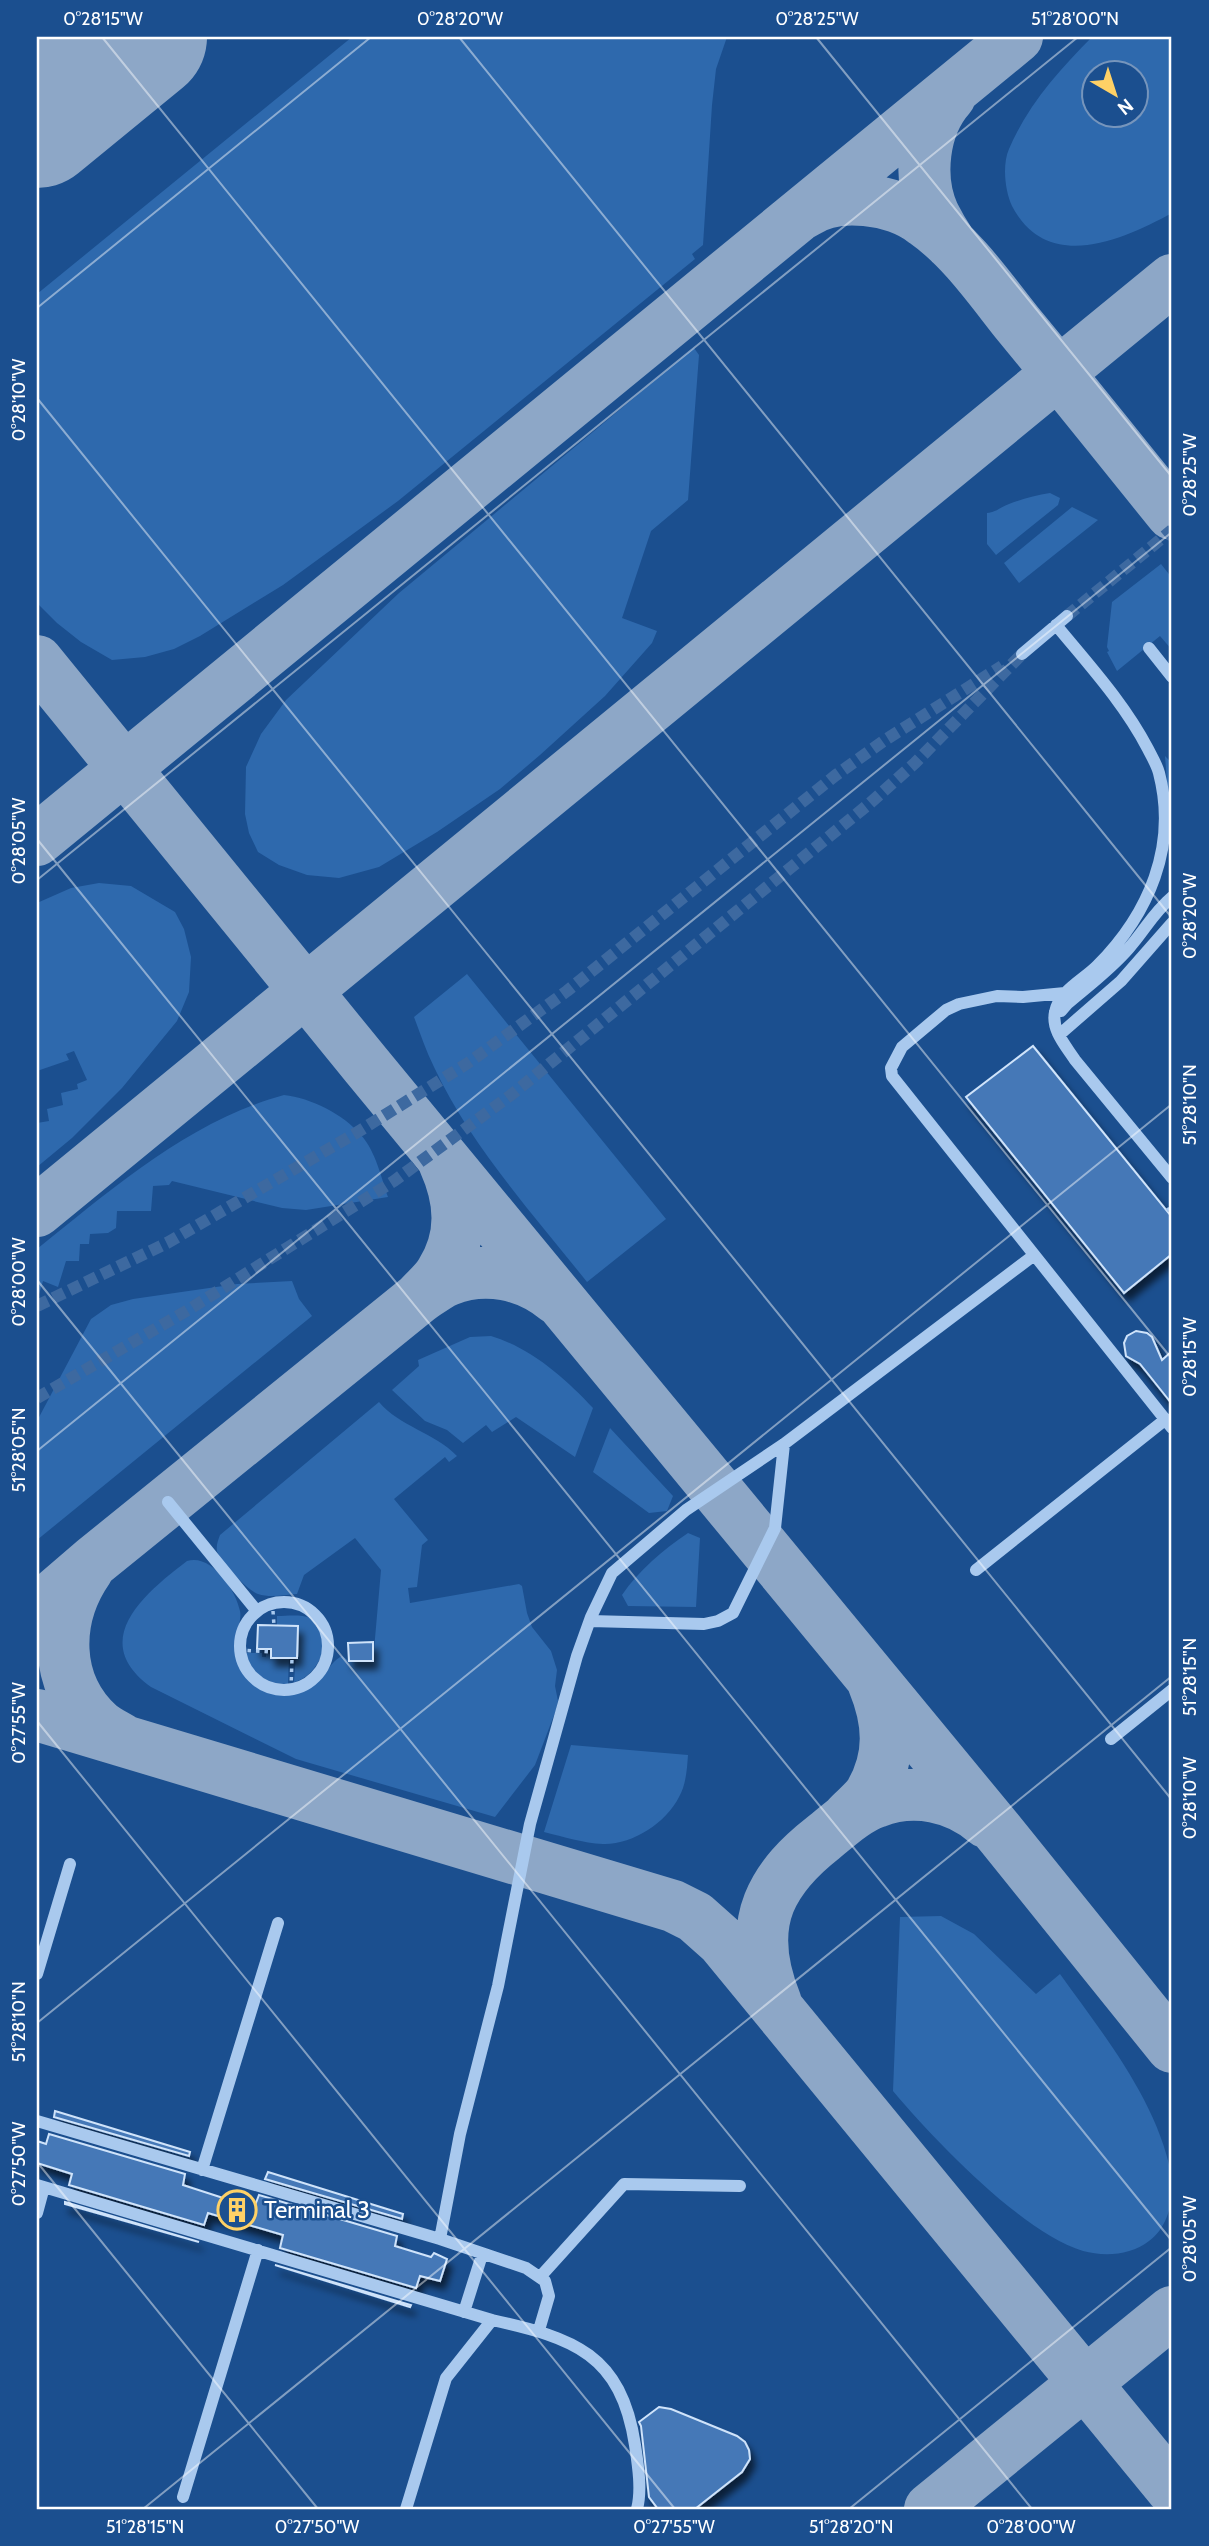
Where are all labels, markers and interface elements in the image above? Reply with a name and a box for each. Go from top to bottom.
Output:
text: 0°28'15"W [63,8,143,30]
text: 0°28'20"W [417,8,503,30]
text: 0°28'25"W [775,8,859,30]
text: 51°28'00"N [1031,8,1119,30]
north arrow [1080,60,1150,130]
text: N [1113,94,1138,120]
text: 0°28'10"W [8,359,30,441]
text: 0°28'25"W [1179,433,1201,517]
text: 0°28'05"W [8,798,30,884]
text: 0°28'20"W [1179,873,1201,959]
text: 51°28'10"N [1179,1064,1201,1146]
text: 0°28'00"W [8,1237,30,1327]
text: 0°28'15"W [1179,1317,1201,1397]
text: 51°28'05"N [8,1407,30,1493]
text: 51°28'15"N [1179,1638,1201,1716]
text: 0°27'55"W [8,1682,30,1764]
text: 0°28'10"W [1179,1757,1201,1839]
text: 51°28'10"N [8,1981,30,2063]
text: 0°27'50"W [8,2122,30,2206]
building icon: Terminal 3 [216,2189,258,2231]
place label: Terminal 3 [264,2195,370,2224]
text: 0°28'05"W [1179,2196,1201,2282]
text: 51°28'15"N [106,2516,184,2538]
text: 0°27'50"W [275,2516,359,2538]
text: 0°27'55"W [633,2516,715,2538]
text: 51°28'20"N [809,2516,893,2538]
text: 0°28'00"W [986,2516,1076,2538]

